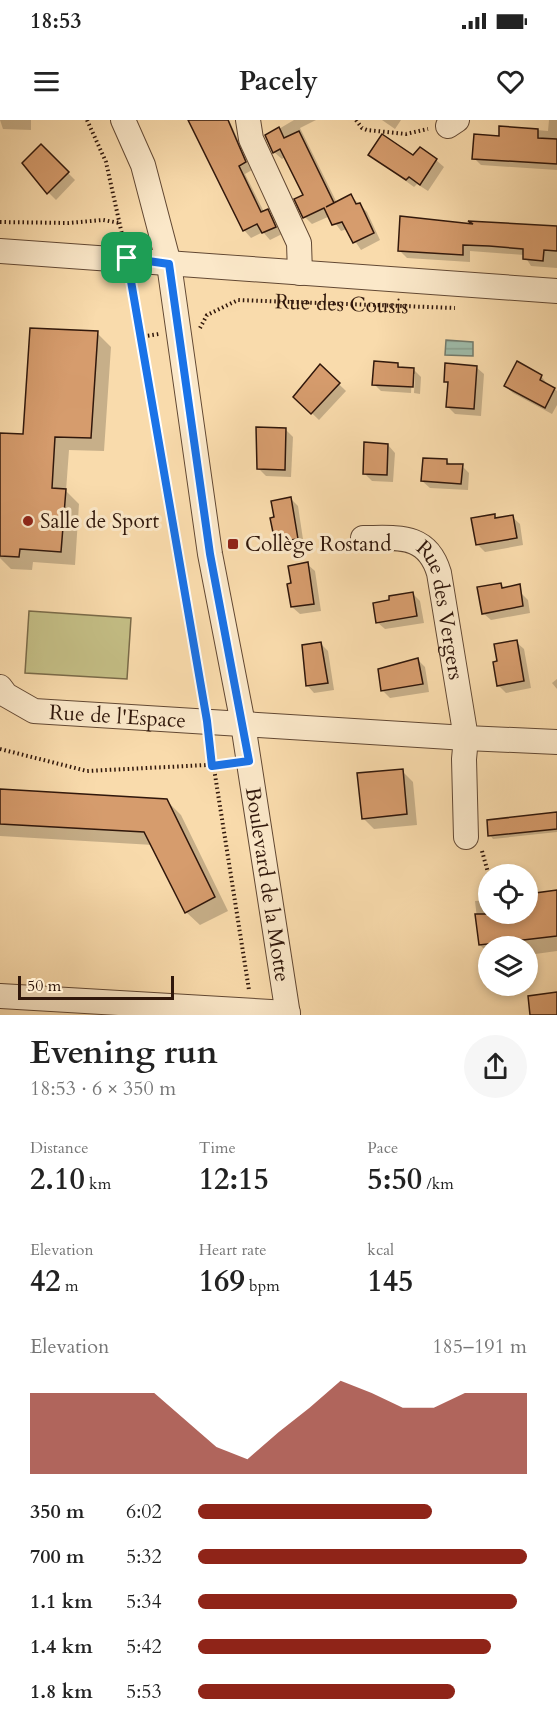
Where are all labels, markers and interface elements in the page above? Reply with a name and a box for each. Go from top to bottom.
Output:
text: 18:53 [30,6,81,36]
text: Pacely [239,63,318,100]
icon: menu [30,65,63,98]
icon: heart [494,65,527,98]
pin [101,232,152,283]
icon: arrive [110,241,143,274]
street label: Rue des Cousis [274,287,409,321]
place label: Salle de Sport [40,507,160,536]
marker: Salle de Sport [21,514,35,528]
place label: Collège Rostand [245,530,391,559]
street label: Rue des Vergers [410,533,471,682]
marker: Collège Rostand [226,537,240,551]
street label: Rue de l'Espace [48,697,187,735]
street label: Boulevard de la Motte [238,785,297,984]
map controls [478,864,538,996]
button: locate [478,864,538,924]
button: layers [478,936,538,996]
scale bar [18,973,174,1001]
text: 50 m [27,975,61,997]
text: Evening run [30,1030,218,1075]
button: share [464,1035,527,1098]
text: 18:53 · 6 × 350 m [30,1075,176,1102]
text: Distance [30,1137,88,1159]
text: Time [199,1137,236,1159]
text: Pace [367,1137,398,1159]
text: 2.10 [30,1159,85,1200]
text: 12:15 [199,1159,269,1200]
text: 5:50 [367,1159,422,1200]
text: km [85,1173,111,1195]
text: /km [422,1173,454,1195]
text: Elevation [30,1239,94,1261]
text: Heart rate [199,1239,266,1261]
text: kcal [367,1239,394,1261]
text: 42 [30,1261,61,1302]
text: 169 [199,1261,245,1302]
text: 145 [367,1261,413,1302]
text: m [61,1275,79,1297]
text: bpm [245,1275,280,1297]
text: Elevation [30,1333,109,1360]
text: 185–191 m [432,1333,527,1360]
text: 350 m [30,1498,85,1525]
text: 6:02 [126,1498,162,1525]
text: 700 m [30,1543,85,1570]
text: 5:32 [126,1543,162,1570]
text: 1.1 km [30,1588,93,1615]
text: 5:34 [126,1588,162,1615]
text: 1.4 km [30,1633,93,1660]
text: 5:42 [126,1633,162,1660]
text: 1.8 km [30,1678,93,1705]
text: 5:53 [126,1678,162,1705]

